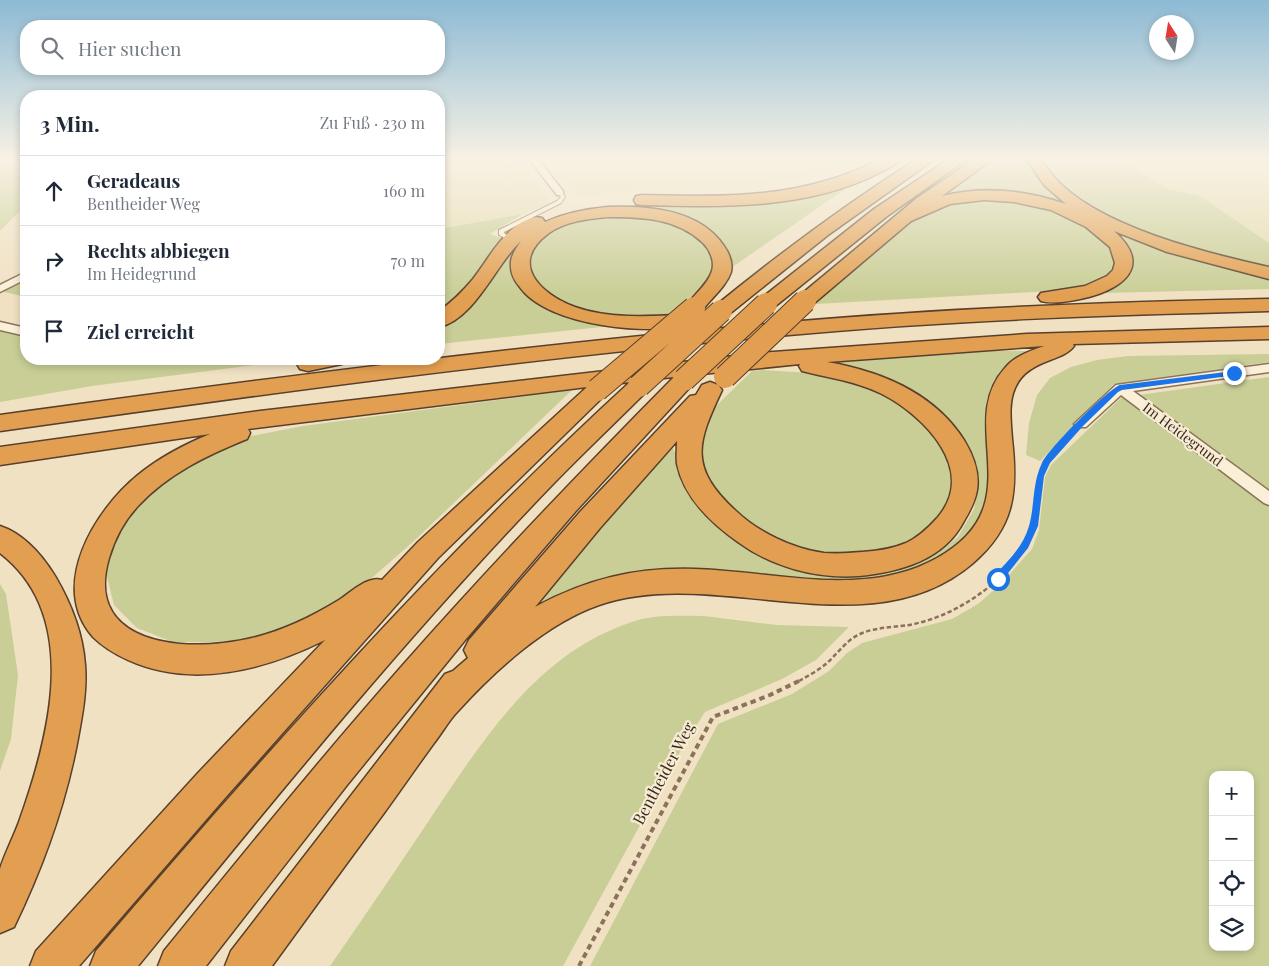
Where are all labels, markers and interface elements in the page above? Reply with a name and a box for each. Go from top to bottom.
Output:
north arrow [1149,15,1194,60]
search box [20,20,445,75]
icon: search [38,34,66,62]
text: Hier suchen [78,35,181,61]
text: 3 Min. [40,109,100,137]
text: Zu Fuß · 230 m [320,112,425,133]
text: Geradeaus [87,167,180,193]
icon: ahead [40,177,68,205]
text: 160 m [383,180,425,201]
text: Bentheider Weg [87,193,200,214]
text: Rechts abbiegen [87,237,230,263]
icon: right [40,247,68,275]
text: 70 m [391,250,425,271]
text: Im Heidegrund [87,263,196,284]
icon: arrive [40,317,68,345]
text: Ziel erreicht [87,318,195,344]
route end [1223,362,1246,385]
street label: Im Heidegrund [1139,398,1227,470]
route start [987,568,1010,591]
street label: Bentheider Weg [627,718,699,828]
map controls [1209,771,1254,951]
button: + [1209,771,1254,816]
button: − [1209,816,1254,861]
button: locate [1209,861,1254,906]
button: layers [1209,906,1254,951]

